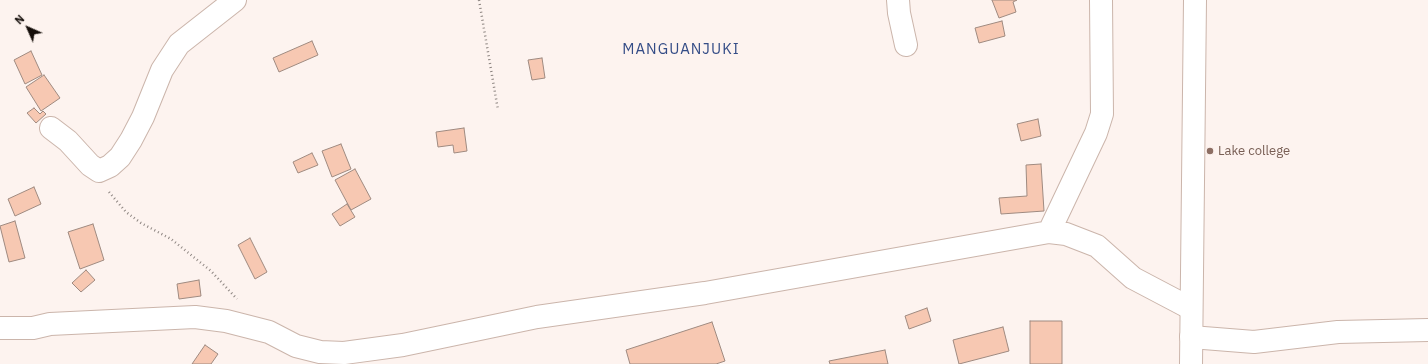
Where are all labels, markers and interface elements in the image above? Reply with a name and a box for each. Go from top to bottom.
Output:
north arrow [8,8,48,48]
text: N [12,12,27,27]
district label: MANGUANJUKI [622,41,740,59]
place label: Lake college [1218,143,1290,159]
marker: Lake college [1205,146,1215,156]

